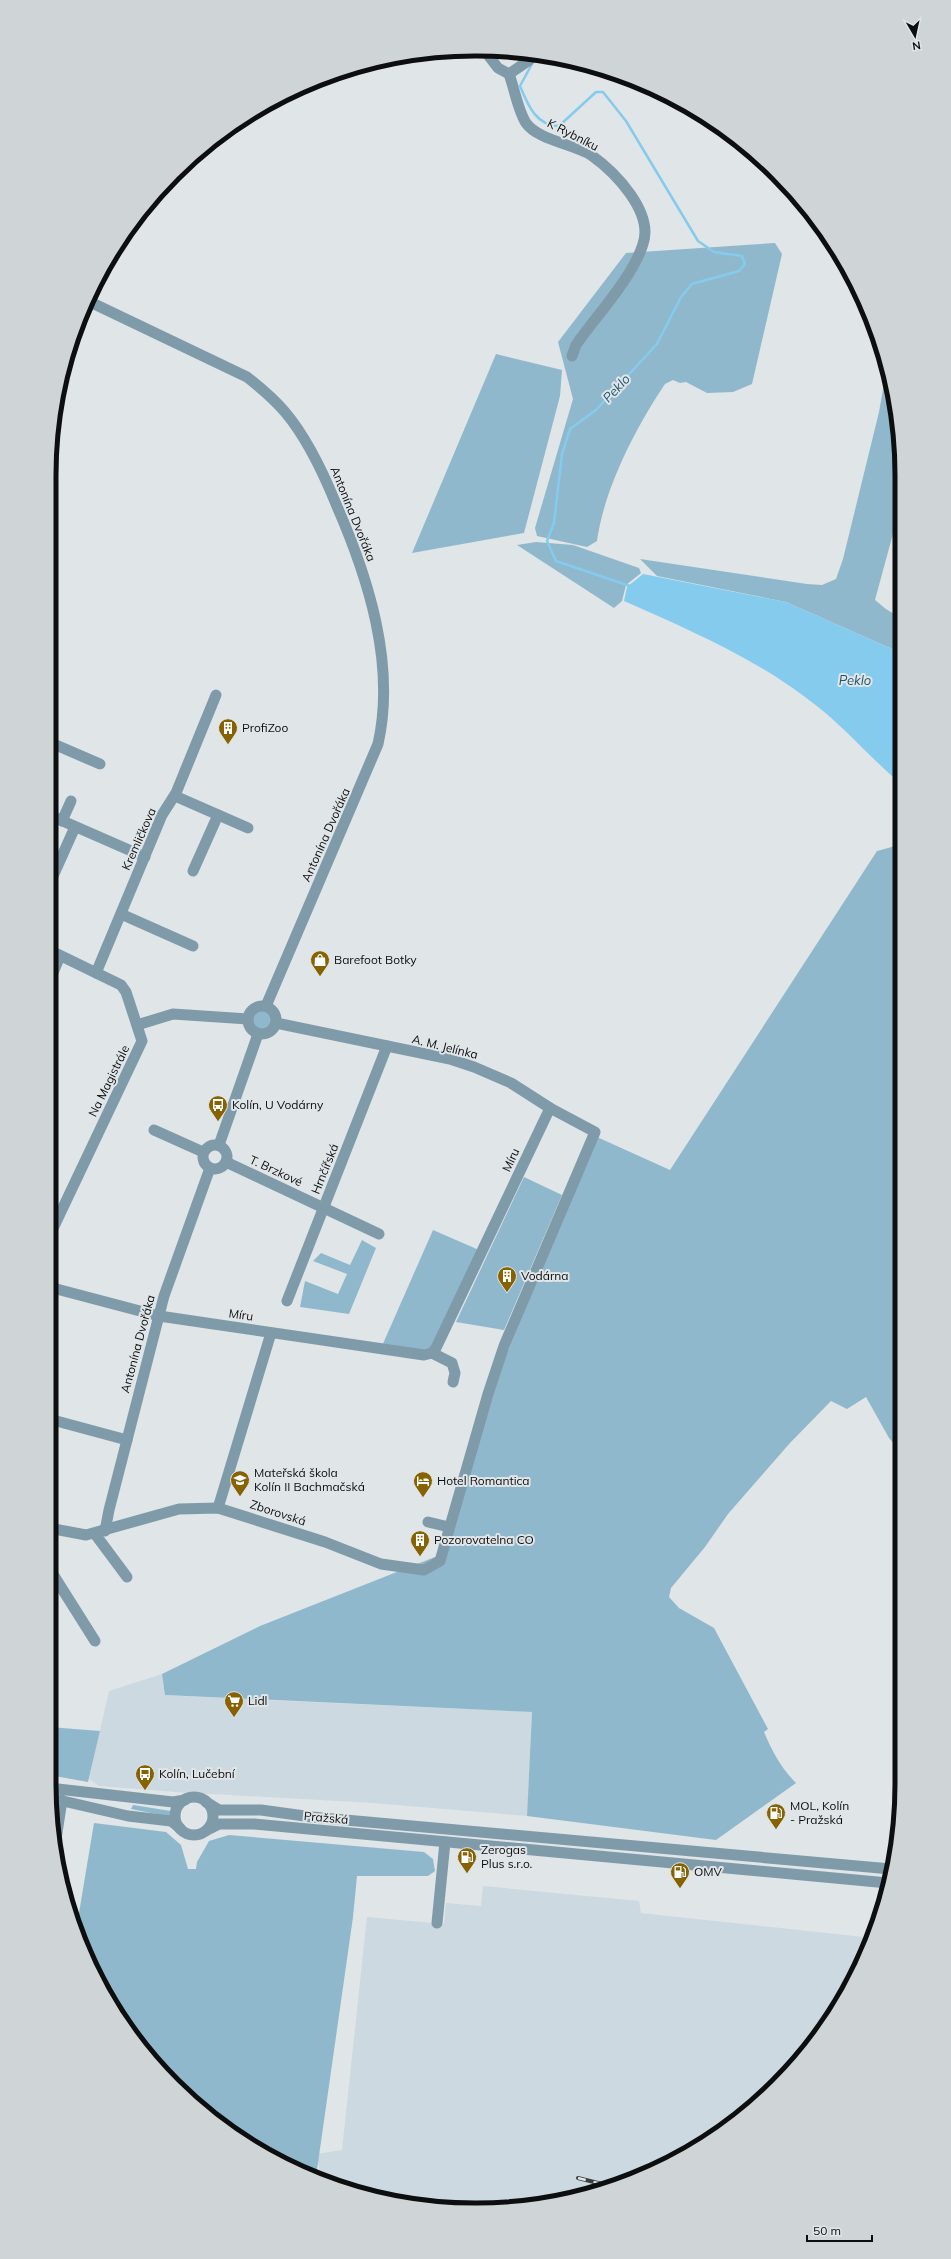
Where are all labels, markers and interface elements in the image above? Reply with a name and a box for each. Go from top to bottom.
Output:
north arrow [895,16,935,56]
text: N [911,38,922,53]
street label: K Rybníku [545,115,601,154]
water label: Peklo [599,371,633,405]
street label: Antonína Dvořáka [328,464,379,563]
water label: Peklo [839,672,871,688]
building icon: ProfiZoo [217,717,239,745]
place label: ProfiZoo [242,720,288,735]
street label: Antonína Dvořáka [298,786,353,884]
street label: Kremličkova [118,805,159,872]
shop icon: Barefoot Botky [309,949,331,977]
place label: Barefoot Botky [334,952,417,967]
street label: A. M. Jelínka [410,1031,480,1062]
street label: Na Magistrále [85,1042,132,1119]
bus stop icon: Kolín, U Vodárny [207,1094,229,1122]
place label: Kolín, U Vodárny [232,1097,324,1112]
street label: Hrnčířská [308,1141,341,1196]
street label: Míru [499,1146,523,1174]
street label: T. Brzkové [247,1152,305,1189]
building icon: Vodárna [496,1265,518,1293]
place label: Vodárna [521,1268,569,1283]
street label: Antonína Dvořáka [117,1293,158,1395]
street label: Míru [228,1305,254,1324]
place label: Mateřská škola Kolín II Bachmačská [254,1465,365,1494]
school or university icon: Mateřská škola Kolín II Bachmačská [229,1469,251,1497]
hotel icon: Hotel Romantica [412,1470,434,1498]
place label: Hotel Romantica [437,1473,530,1488]
street label: Zborovská [248,1496,308,1529]
building icon: Pozorovatelna CO [409,1529,431,1557]
place label: Pozorovatelna CO [434,1532,534,1547]
supermarket icon: Lidl [223,1690,245,1718]
place label: Lidl [248,1693,267,1708]
bus stop icon: Kolín, Lučební [134,1763,156,1791]
place label: Kolín, Lučební [159,1766,236,1781]
place label: MOL, Kolín - Pražská [790,1798,849,1827]
fuel station icon: MOL, Kolín - Pražská [765,1802,787,1830]
street label: Pražská [303,1808,349,1827]
place label: Zerogas Plus s.r.o. [481,1842,532,1871]
fuel station icon: Zerogas Plus s.r.o. [456,1846,478,1874]
fuel station icon: OMV [669,1861,691,1889]
place label: OMV [694,1864,723,1879]
scale bar [807,2217,872,2243]
text: 50 m [813,2223,841,2238]

